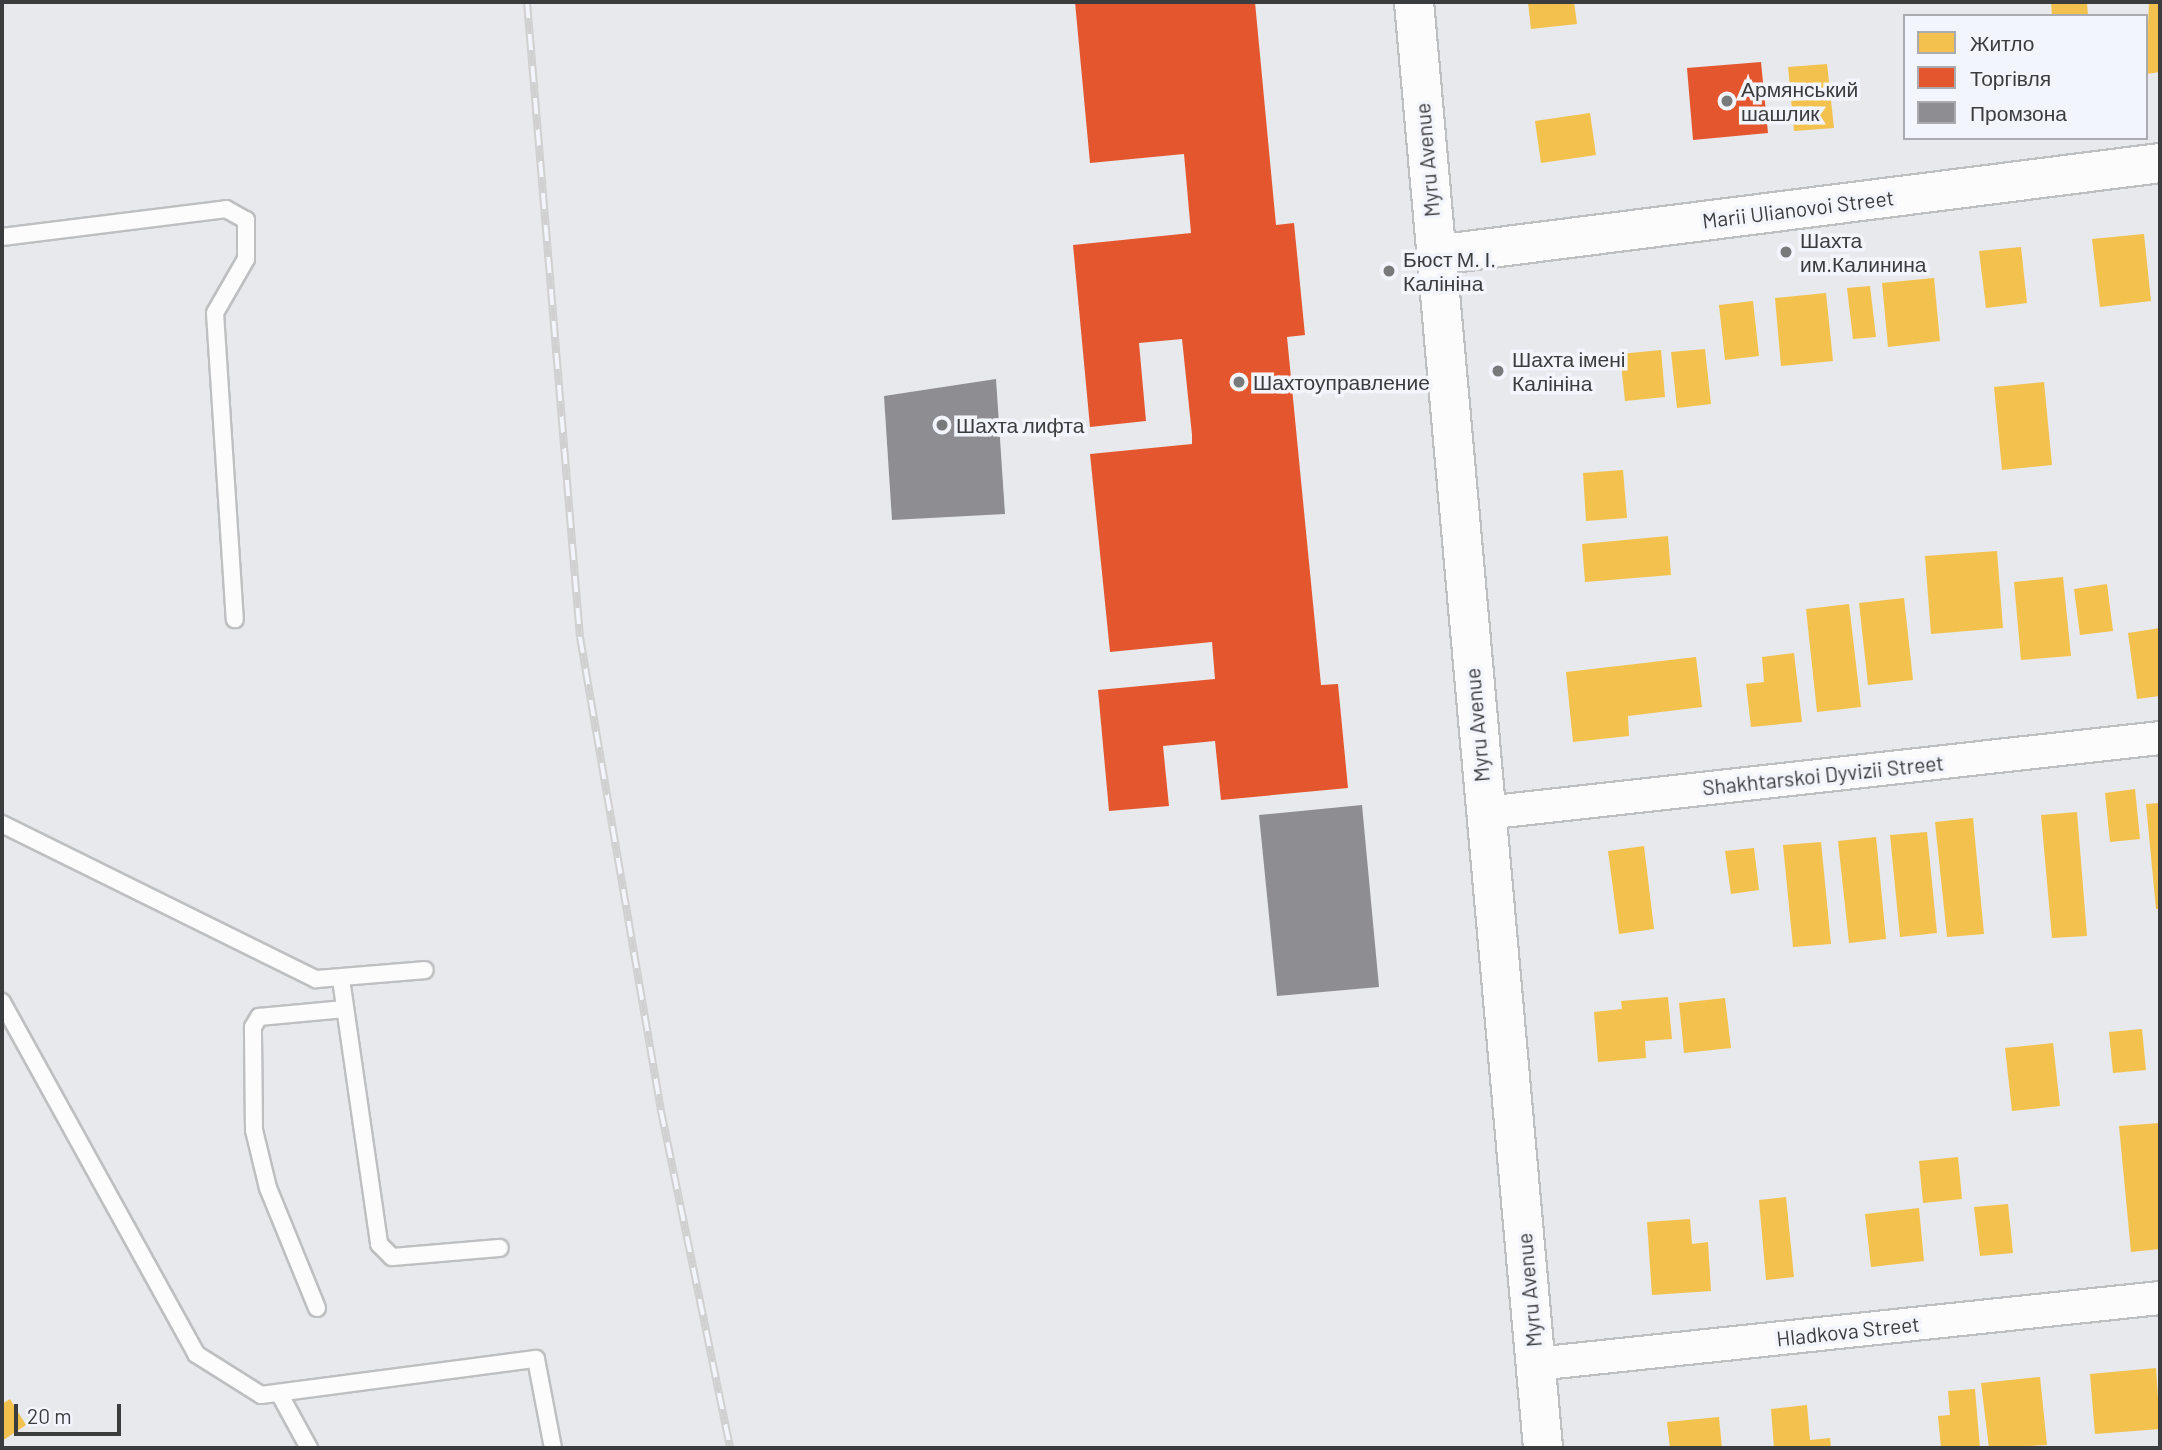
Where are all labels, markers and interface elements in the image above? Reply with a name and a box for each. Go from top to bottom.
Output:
legend [1903,14,2148,140]
text: Житло [1970,30,2034,55]
text: Торгівля [1970,65,2051,90]
place label: Армянський шашлик [1741,76,1858,126]
marker: Армянський шашлик [1719,93,1735,109]
text: Промзона [1970,100,2067,125]
street label: Myru Avenue [1409,102,1445,218]
street label: Marii Ulianovoi Street [1701,185,1895,233]
place label: Шахта им.Калинина [1800,227,1927,277]
marker: Шахта им.Калинина [1778,244,1794,260]
place label: Бюст М. І. Калініна [1403,246,1496,296]
marker: Бюст М. І. Калініна [1381,263,1397,279]
place label: Шахта імені Калініна [1512,346,1625,396]
marker: Шахта імені Калініна [1490,363,1506,379]
place label: Шахтоуправление [1253,369,1430,395]
marker: Шахтоуправление [1231,374,1247,390]
place label: Шахта лифта [956,412,1084,438]
marker: Шахта лифта [934,417,950,433]
street label: Myru Avenue [1459,667,1495,783]
street label: Shakhtarskoi Dyvizii Street [1701,750,1945,800]
street label: Myru Avenue [1511,1232,1547,1348]
street label: Hladkova Street [1775,1311,1921,1351]
scale bar [18,1390,124,1434]
text: 20 m [27,1403,72,1428]

